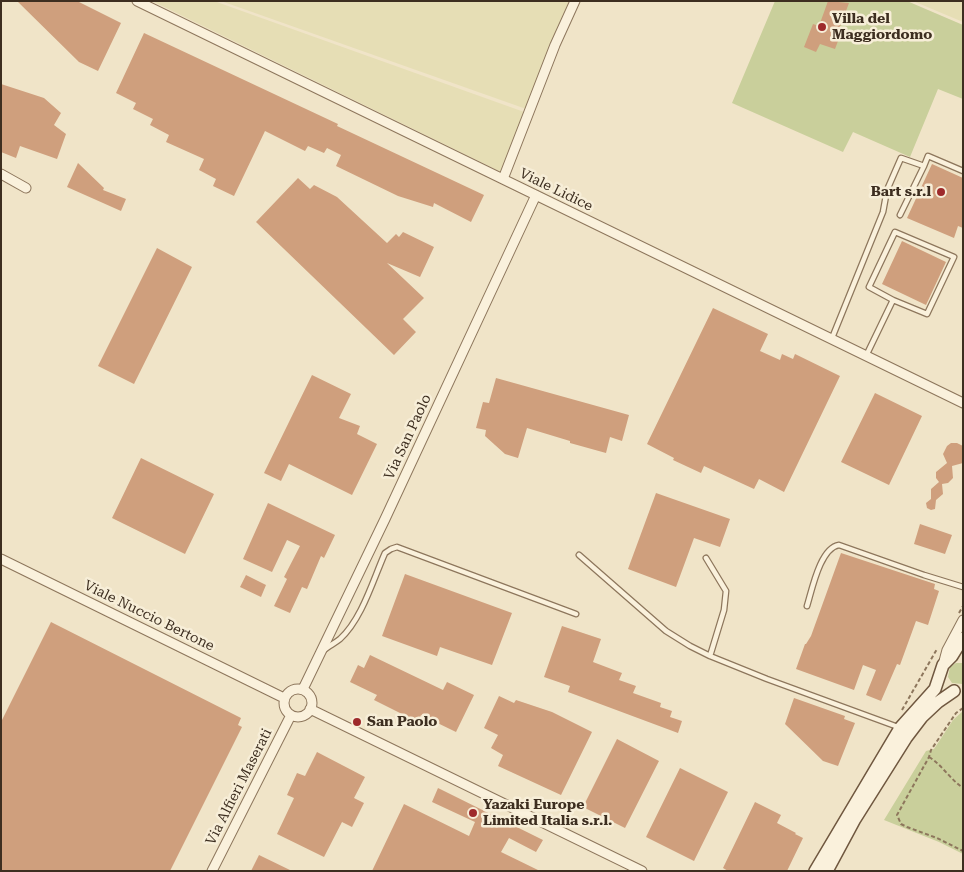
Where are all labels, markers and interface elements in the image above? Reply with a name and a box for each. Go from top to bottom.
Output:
place label: Villa del Maggiordomo [832,11,932,44]
marker: Villa del Maggiordomo [816,21,828,33]
street label: Viale Lidice [517,165,595,215]
place label: Bart s.r.l [871,184,931,200]
marker: Bart s.r.l [935,186,947,198]
street label: Via San Paolo [381,392,435,482]
street label: Viale Nuccio Bertone [81,577,217,655]
place label: San Paolo [367,714,437,730]
marker: San Paolo [351,716,363,728]
street label: Via Alfieri Maserati [202,726,276,848]
place label: Yazaki Europe Limited Italia s.r.l. [483,797,612,830]
marker: Yazaki Europe Limited Italia s.r.l. [467,807,479,819]

